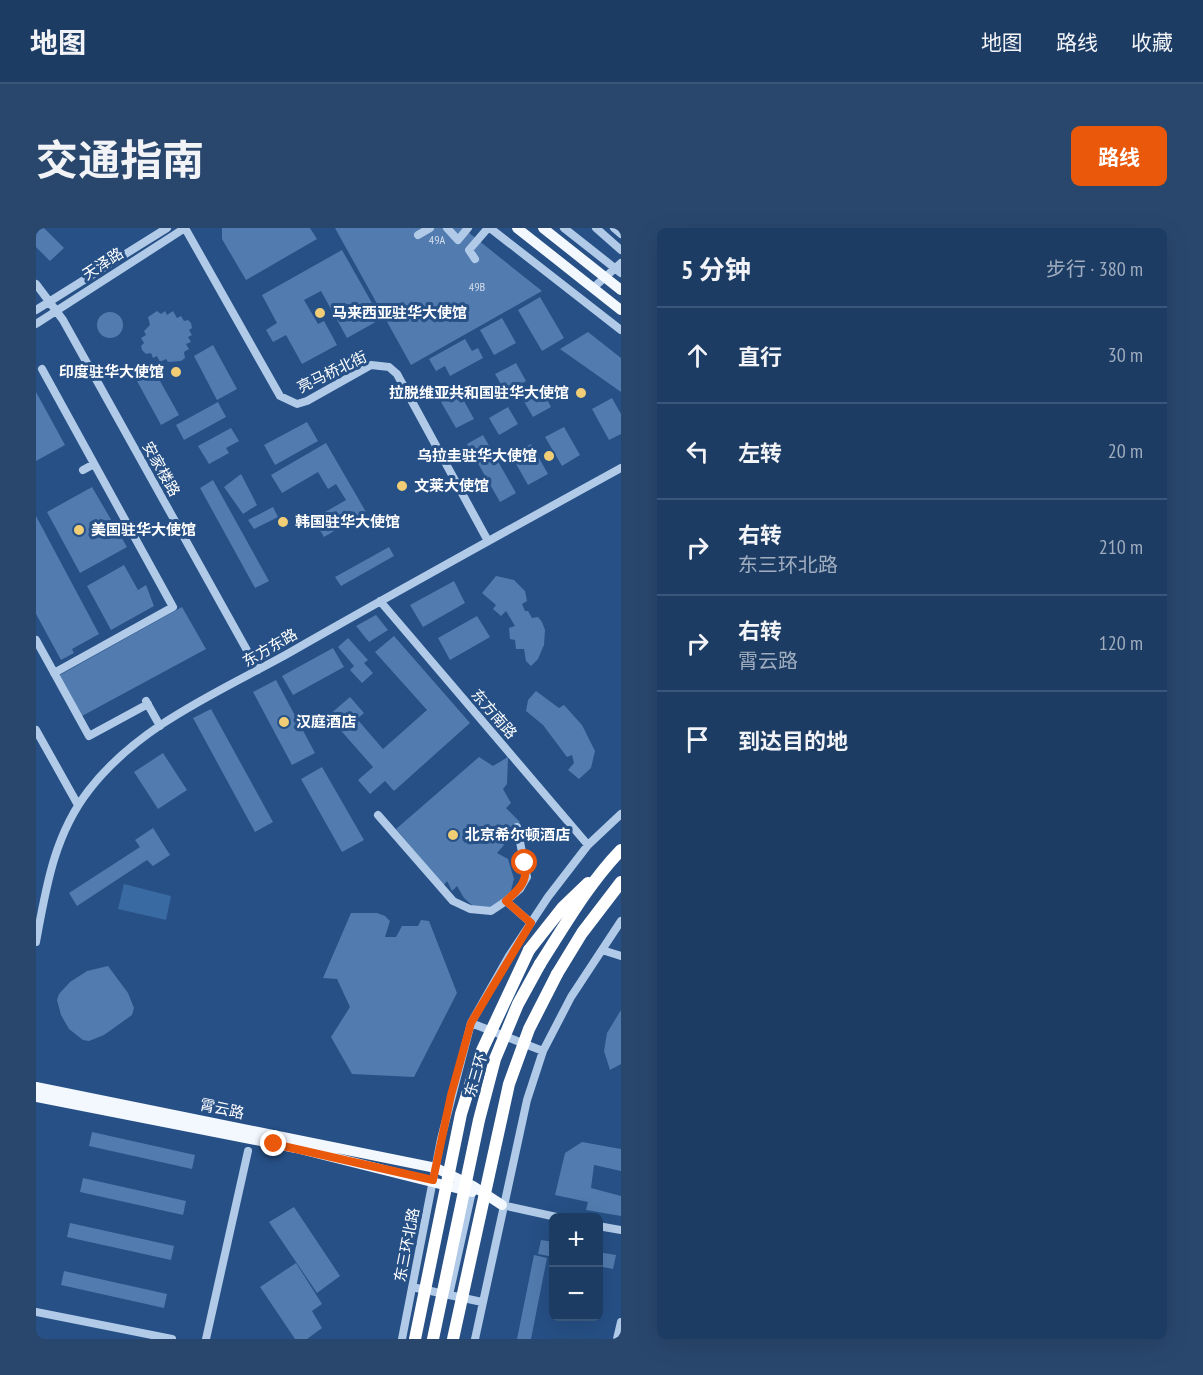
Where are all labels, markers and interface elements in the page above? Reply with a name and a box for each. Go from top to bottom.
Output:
text: 地图 [30,24,86,61]
text: 地图 [981,29,1023,56]
text: 路线 [1056,29,1098,56]
text: 收藏 [1131,29,1173,56]
button: 路线 [1071,126,1167,186]
text: 交通指南 [36,132,204,187]
house number: 49A [429,232,446,247]
street label: 天泽路 [79,243,127,284]
text: 5 分钟 [681,253,751,286]
text: 步行 · 380 m [1046,256,1143,282]
house number: 49B [469,279,486,294]
place label: 马来西亚驻华大使馆 [332,303,467,322]
marker: 马来西亚驻华大使馆 [313,306,327,320]
icon: ahead [681,339,714,372]
text: 30 m [1108,342,1143,368]
text: 直行 [738,343,782,371]
street label: 亮马桥北街 [294,347,370,397]
place label: 印度驻华大使馆 [59,362,164,381]
marker: 印度驻华大使馆 [169,365,183,379]
place label: 拉脱维亚共和国驻华大使馆 [389,383,569,402]
marker: 拉脱维亚共和国驻华大使馆 [574,386,588,400]
icon: left [681,435,714,468]
street label: 安家楼路 [139,438,184,500]
text: 20 m [1108,438,1143,464]
text: 左转 [738,439,782,467]
place label: 乌拉圭驻华大使馆 [417,446,537,465]
marker: 乌拉圭驻华大使馆 [542,449,556,463]
place label: 文莱大使馆 [414,476,489,495]
marker: 文莱大使馆 [395,479,409,493]
place label: 韩国驻华大使馆 [295,512,400,531]
marker: 韩国驻华大使馆 [276,515,290,529]
place label: 美国驻华大使馆 [91,520,196,539]
text: 右转 [738,521,782,549]
marker: 美国驻华大使馆 [72,523,86,537]
icon: right [681,531,714,564]
text: 210 m [1099,534,1143,560]
text: 东三环北路 [738,552,838,578]
text: 右转 [738,617,782,645]
street label: 东方东路 [239,624,300,671]
icon: right [681,627,714,660]
text: 120 m [1099,630,1143,656]
text: 霄云路 [738,648,798,674]
street label: 东方南路 [468,685,521,743]
place label: 汉庭酒店 [296,712,356,731]
marker: 汉庭酒店 [277,715,291,729]
icon: arrive [681,723,714,756]
text: 到达目的地 [738,727,848,755]
place label: 北京希尔顿酒店 [465,825,570,844]
marker: 北京希尔顿酒店 [446,828,460,842]
route start [511,849,537,875]
street label: 东三环 [460,1051,491,1099]
street label: 霄云路 [198,1095,246,1122]
route end [260,1130,286,1156]
street label: 东三环北路 [390,1206,423,1284]
map controls [549,1213,603,1321]
button: + [549,1213,603,1267]
button: − [549,1267,603,1321]

